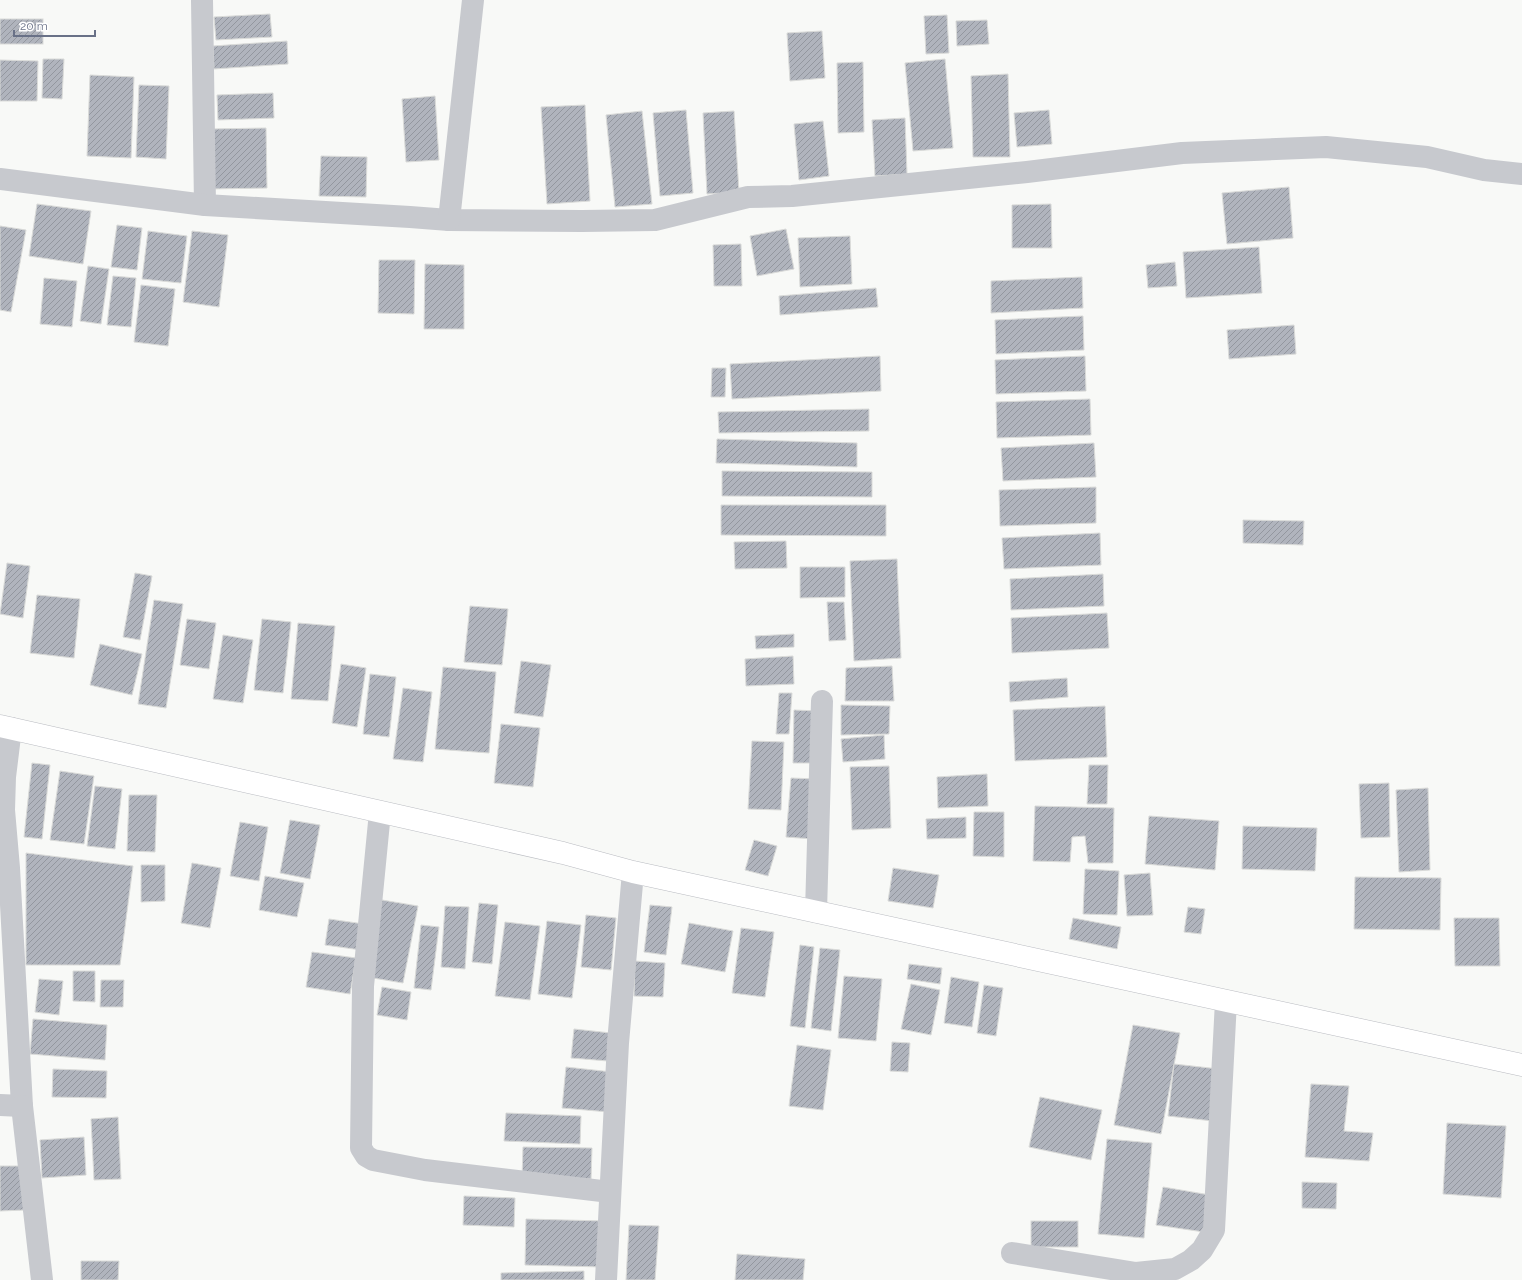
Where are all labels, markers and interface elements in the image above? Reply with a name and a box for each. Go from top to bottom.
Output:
scale bar [14,12,95,38]
text: 20 m [20,19,48,33]

